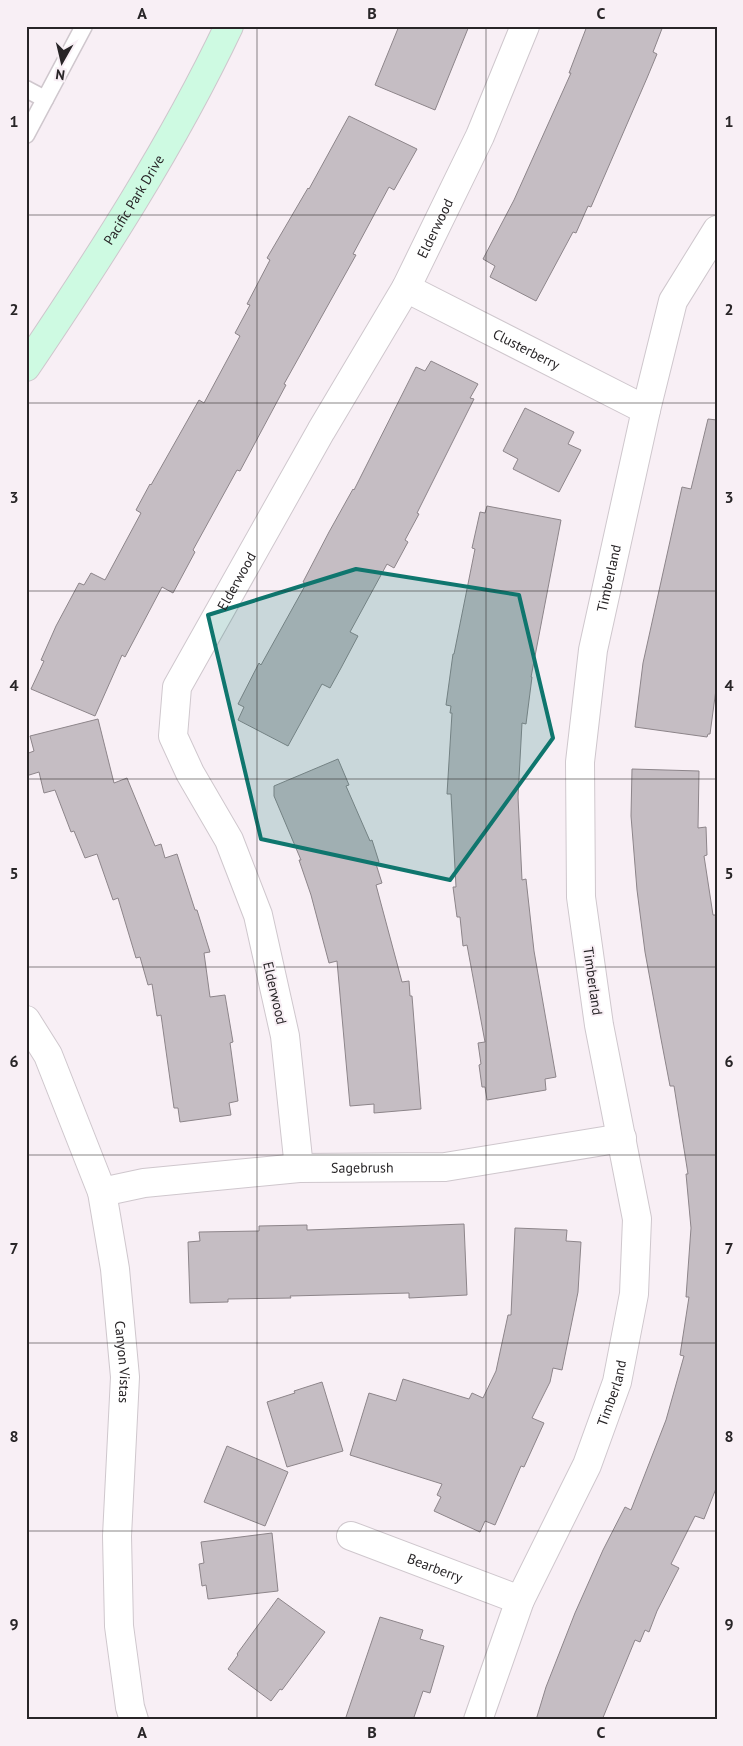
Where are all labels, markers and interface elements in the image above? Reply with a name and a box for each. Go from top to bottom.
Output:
text: A [137,3,147,23]
text: B [367,3,377,23]
text: C [597,3,606,23]
north arrow [38,38,88,88]
text: N [54,65,66,84]
text: 1 [9,111,19,131]
text: 1 [724,111,734,131]
street label: Pacific Park Drive [100,151,168,248]
street label: Elderwood [413,196,457,261]
text: 2 [9,299,19,319]
text: 2 [724,299,734,319]
street label: Clusterberry [490,325,563,374]
text: 3 [9,487,19,507]
text: 3 [724,487,734,507]
street label: Timberland [593,543,625,614]
street label: Elderwood [213,549,260,613]
text: 4 [9,675,19,695]
text: 4 [724,675,734,695]
text: 5 [9,863,19,883]
text: 5 [724,863,734,883]
street label: Timberland [579,946,607,1016]
street label: Elderwood [259,960,291,1026]
text: 6 [9,1051,19,1071]
text: 6 [724,1051,734,1071]
street label: Sagebrush [331,1158,394,1177]
text: 7 [9,1238,19,1258]
text: 7 [724,1238,734,1258]
street label: Canyon Vistas [111,1320,134,1404]
street label: Timberland [593,1358,630,1429]
text: 8 [9,1426,19,1446]
text: 8 [724,1426,734,1446]
street label: Bearberry [405,1549,466,1587]
text: 9 [9,1614,19,1634]
text: 9 [724,1614,734,1634]
text: A [137,1722,147,1742]
text: B [367,1722,377,1742]
text: C [597,1722,606,1742]

